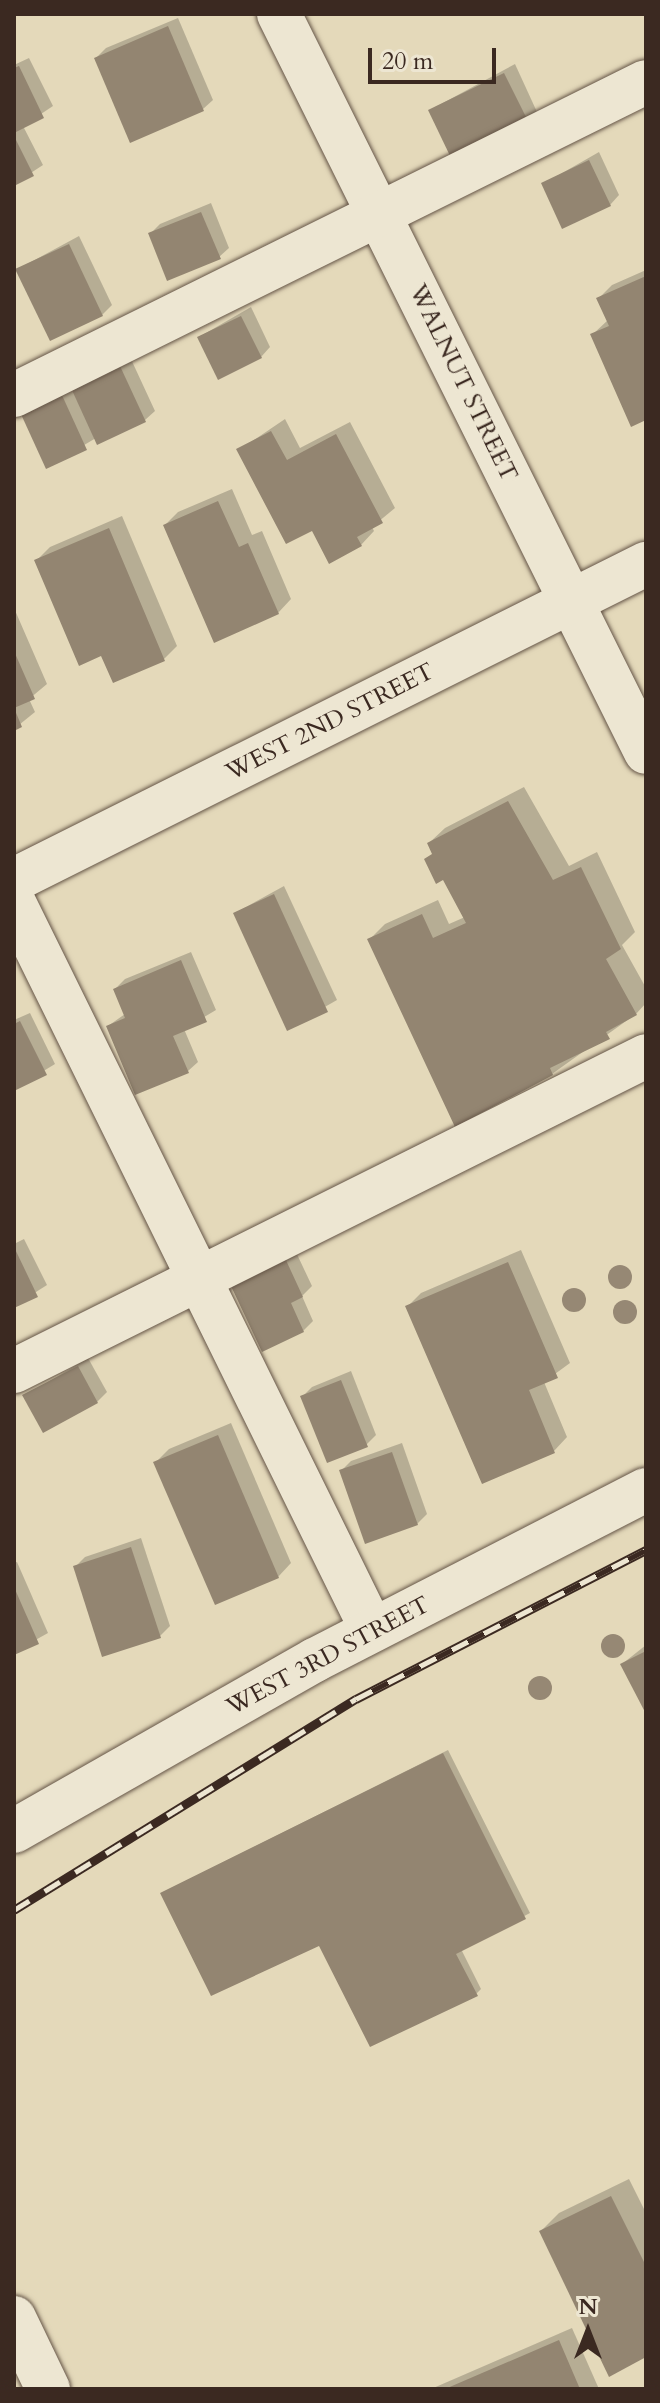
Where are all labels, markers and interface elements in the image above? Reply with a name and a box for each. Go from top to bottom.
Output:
scale bar [372,32,500,82]
text: 20 m [382,45,433,78]
street label: WALNUT STREET [403,280,523,486]
street label: WEST 2ND STREET [221,657,439,787]
street label: WEST 3RD STREET [222,1590,434,1722]
north arrow [548,2291,628,2371]
text: N [578,2292,598,2322]

